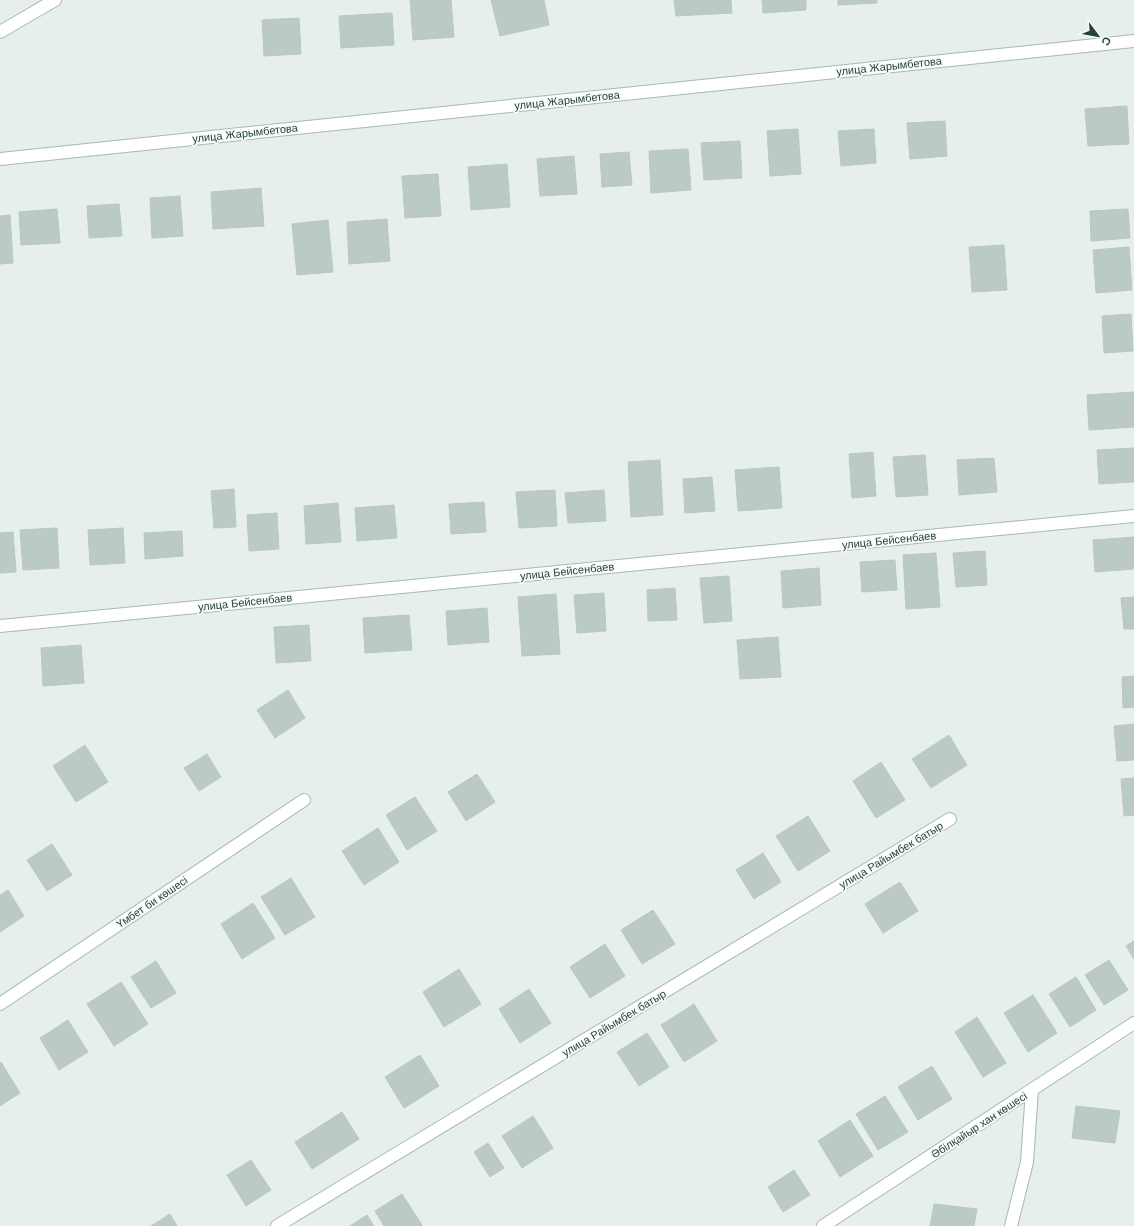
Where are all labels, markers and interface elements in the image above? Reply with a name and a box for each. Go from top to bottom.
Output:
north arrow [1078,16,1118,56]
text: С [1099,35,1114,48]
street label: улица Жарымбетова [836,54,943,78]
street label: улица Жарымбетова [514,88,621,112]
street label: улица Жарымбетова [192,121,299,145]
street label: улица Бейсенбаев [841,529,937,551]
street label: улица Бейсенбаев [519,560,615,582]
street label: улица Бейсенбаев [197,591,293,613]
street label: улица Райымбек батыр [837,819,945,891]
street label: Үмбет би көшесі [114,874,190,930]
street label: улица Райымбек батыр [560,987,668,1059]
street label: Әбілқайыр хан көшесі [929,1089,1029,1161]

